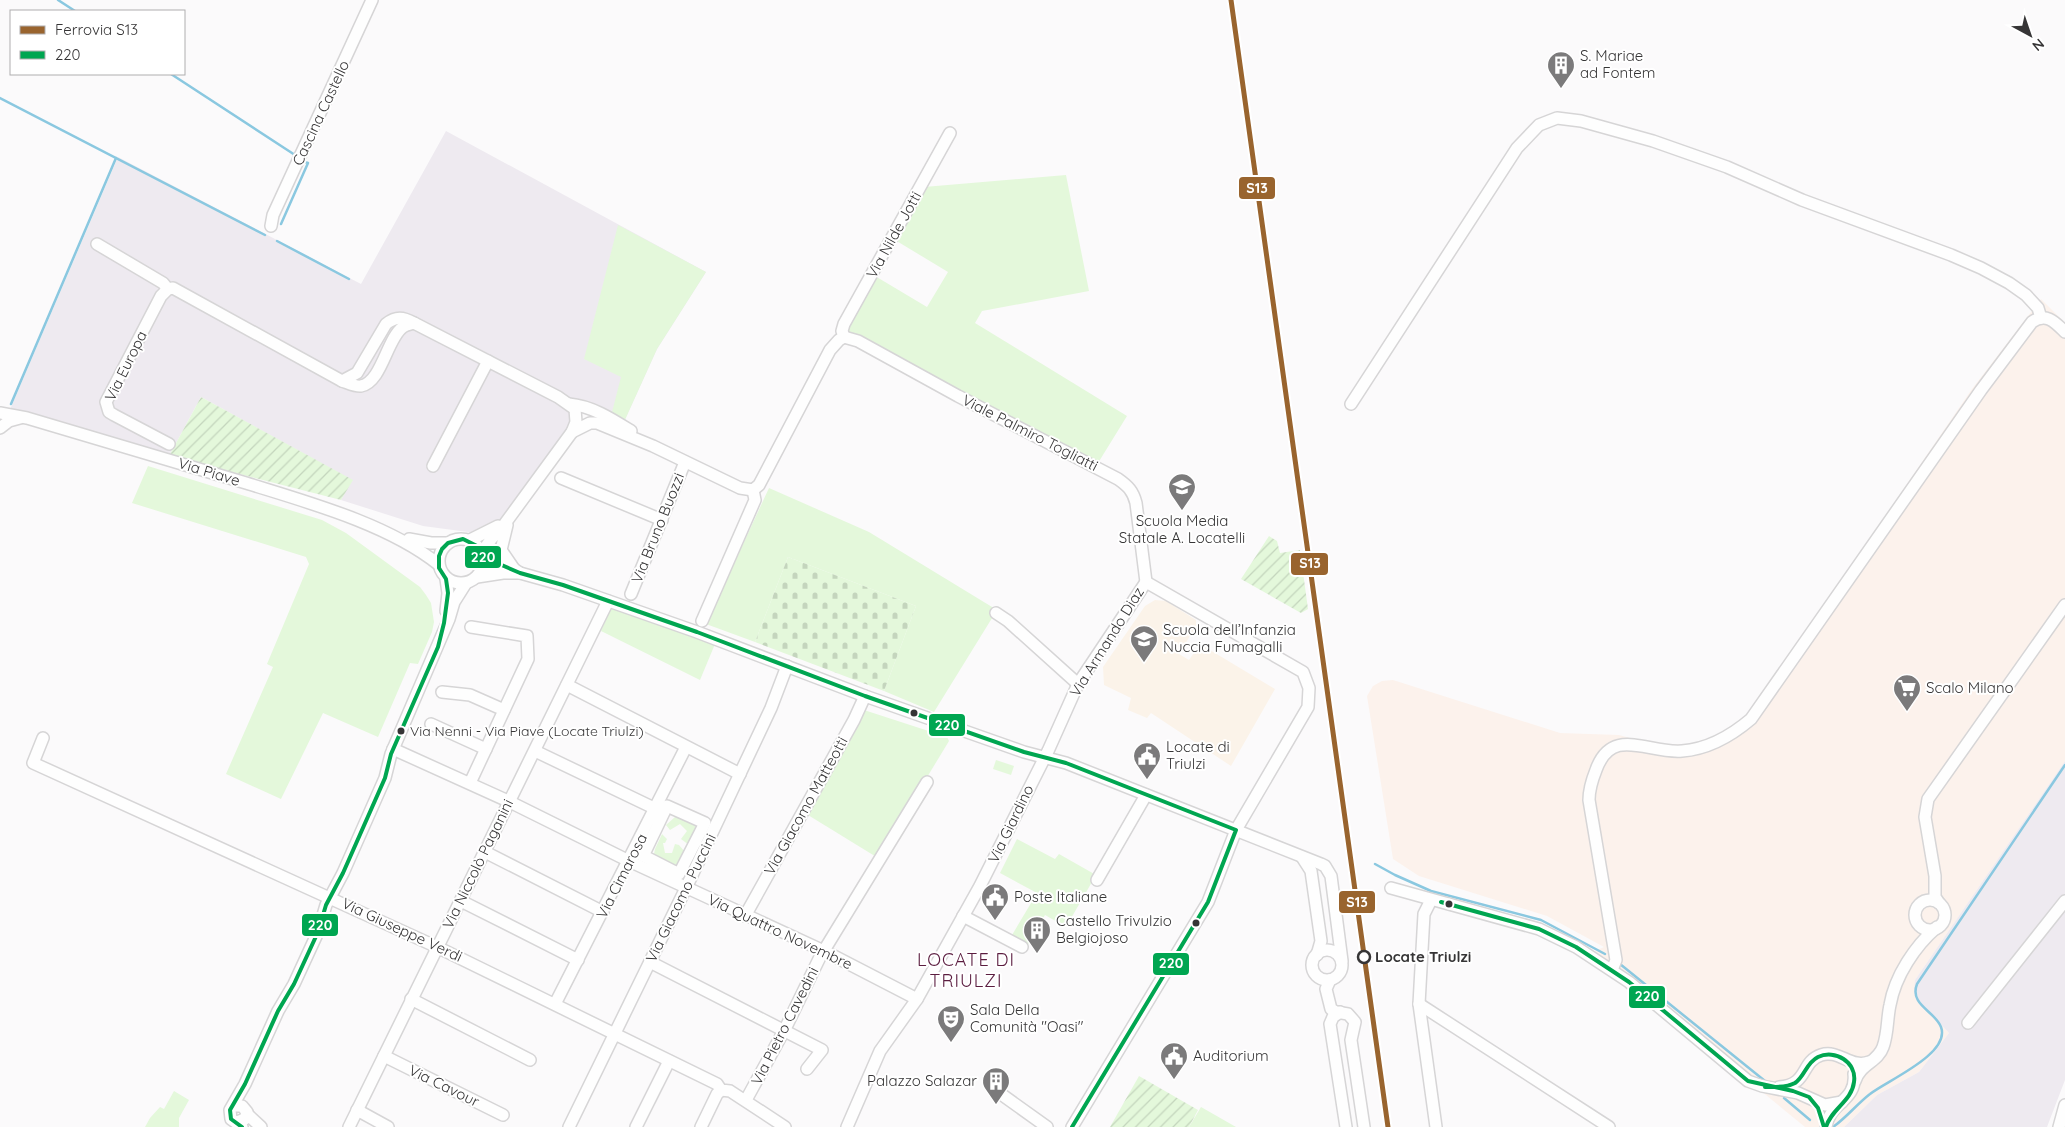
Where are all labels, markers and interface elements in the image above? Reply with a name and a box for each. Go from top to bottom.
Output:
legend [10,10,185,75]
north arrow [2005,10,2055,60]
text: Ferrovia S13 [55,20,138,39]
text: N [2029,35,2048,55]
text: 220 [55,45,81,64]
place label: S. Mariae ad Fontem [1580,46,1655,82]
building icon: S. Mariae ad Fontem [1546,50,1576,89]
street label: Cascina Castello [288,57,353,168]
line badge: S13 [1238,176,1276,200]
text: S13 [1246,179,1268,197]
street label: Via Nilde Jotti [862,188,925,282]
street label: Via Europa [100,327,151,404]
street label: Viale Palmiro Togliatti [959,390,1101,475]
street label: Via Piave [176,453,242,490]
street label: Via Bruno Buozzi [627,470,688,586]
school or university icon: Scuola Media Statale A. Locatelli [1167,472,1197,511]
place label: Scuola Media Statale A. Locatelli [1119,511,1245,547]
line badge: 220 [464,545,502,569]
text: 220 [471,548,496,566]
line badge: S13 [1290,552,1329,576]
text: S13 [1299,554,1321,572]
street label: Via Armando Diaz [1065,583,1148,700]
place label: Scuola dell’Infanzia Nuccia Fumagalli [1163,620,1296,656]
school or university icon: Scuola dell’Infanzia Nuccia Fumagalli [1129,624,1159,663]
supermarket icon: Scalo Milano [1892,673,1922,712]
place label: Scalo Milano [1926,678,2014,697]
unlabelled marker [909,708,919,718]
line badge: 220 [928,713,966,737]
text: 220 [935,716,960,734]
place label: Via Nenni - Via Piave (Locate Triulzi) [410,722,644,740]
marker: Via Nenni - Via Piave (Locate Triulzi) [396,726,406,736]
street label: Via Giacomo Matteotti [760,733,852,878]
place label: Locate di Triulzi [1166,737,1230,773]
public building icon: Locate di Triulzi [1132,741,1162,780]
street label: Via Giardino [983,782,1038,866]
street label: Via Niccolò Paganini [438,796,517,932]
street label: Via Cimarosa [592,830,651,921]
street label: Via Giacomo Puccini [641,830,720,965]
public building icon: Poste Italiane [980,882,1010,921]
place label: Poste Italiane [1014,887,1107,906]
street label: Via Quattro Novembre [705,890,856,973]
line badge: S13 [1338,890,1376,914]
street label: Via Giuseppe Verdi [339,893,465,966]
text: S13 [1346,893,1368,911]
unlabelled marker [1444,899,1454,909]
place label: Castello Trivulzio Belgiojoso [1056,911,1172,947]
line badge: 220 [301,913,339,937]
building icon: Castello Trivulzio Belgiojoso [1022,915,1052,954]
text: 220 [308,916,333,934]
unlabelled marker [1191,918,1201,928]
place label: Locate Triulzi [1375,947,1471,966]
district label: LOCATE DI TRIULZI [917,948,1015,992]
marker: Locate Triulzi [1357,950,1371,964]
line badge: 220 [1152,952,1190,976]
text: 220 [1159,954,1184,972]
street label: Via Pietro Cavedini [747,964,823,1088]
line badge: 220 [1628,985,1666,1009]
text: 220 [1635,987,1660,1005]
place label: Sala Della Comunità "Oasi" [970,1000,1084,1036]
theatre icon: Sala Della Comunità "Oasi" [936,1004,966,1043]
public building icon: Auditorium [1159,1041,1189,1080]
place label: Auditorium [1193,1046,1269,1065]
street label: Via Cavour [406,1060,483,1111]
building icon: Palazzo Salazar [981,1066,1011,1105]
place label: Palazzo Salazar [867,1071,977,1090]

